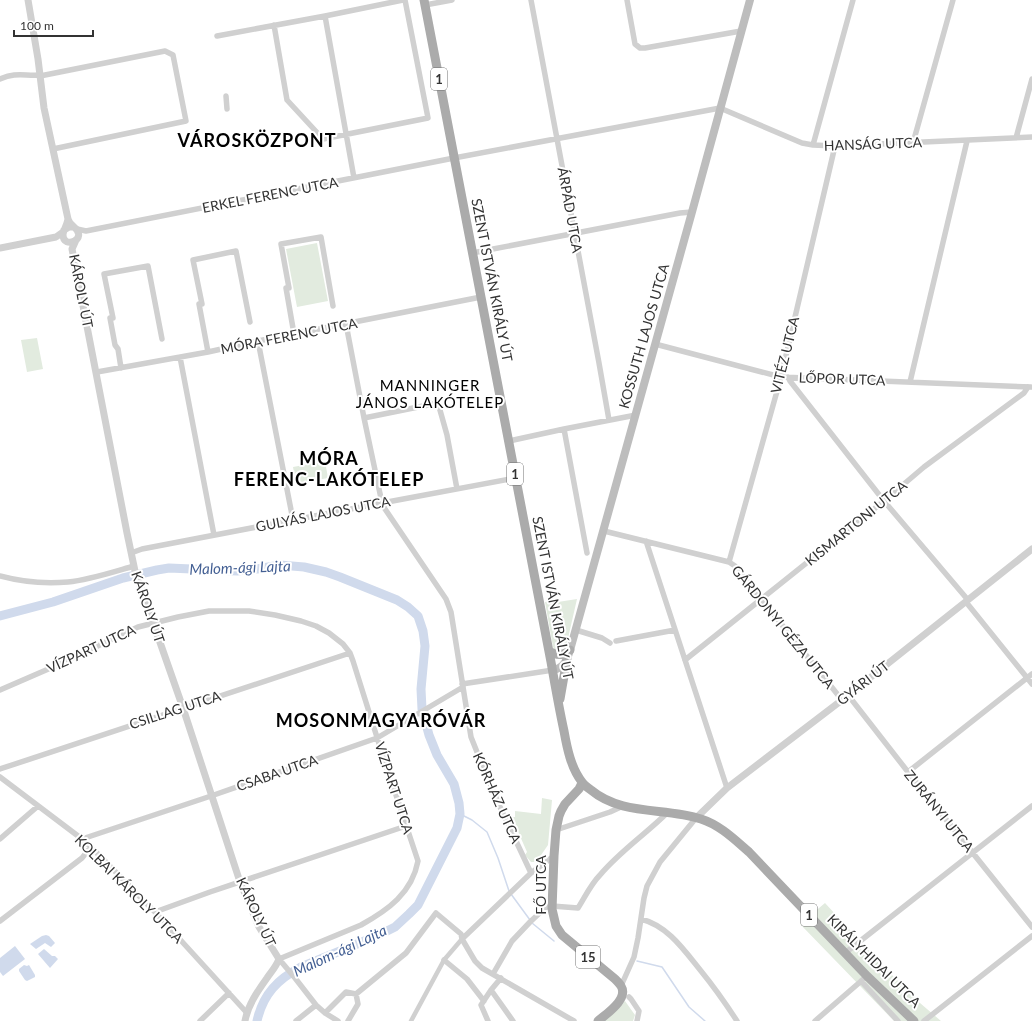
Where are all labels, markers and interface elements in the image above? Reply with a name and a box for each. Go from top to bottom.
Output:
scale bar [14,12,93,38]
text: 100 m [20,18,54,33]
road number: 1 [431,68,447,90]
district label: VÁROSKÖZPONT [177,129,336,151]
street label: HANSÁG UTCA [824,133,923,154]
street label: ÁRPÁD UTCA [555,166,586,255]
street label: ERKEL FERENC UTCA [201,173,340,216]
street label: SZENT ISTVÁN KIRÁLY ÚT [468,197,517,364]
street label: KÁROLY ÚT [66,253,97,330]
street label: KOSSUTH LAJOS UTCA [615,261,672,410]
street label: MÓRA FERENC UTCA [219,314,359,357]
street label: VITÉZ UTCA [767,314,802,395]
street label: LŐPOR UTCA [798,368,886,389]
district label: MANNINGER JÁNOS LAKÓTELEP [356,376,504,411]
district label: MÓRA FERENC-LAKÓTELEP [234,447,424,490]
road number: 1 [507,463,523,485]
street label: KISMARTONI UTCA [801,476,910,569]
street label: GULYÁS LAJOS UTCA [254,492,392,535]
street label: SZENT ISTVÁN KIRÁLY ÚT [529,515,578,682]
water label: Malom-ági Lajta [189,556,291,578]
street label: GÁRDONYI GÉZA UTCA [728,562,839,692]
street label: KÁROLY ÚT [128,569,169,646]
street label: VÍZPART UTCA [44,620,138,677]
street label: GYÁRI ÚT [833,656,893,708]
street label: CSILLAG UTCA [127,687,223,732]
district label: MOSONMAGYARÓVÁR [276,709,486,731]
street label: VÍZPART UTCA [372,740,418,837]
street label: KÓRHÁZ UTCA [470,750,525,846]
street label: CSABA UTCA [234,751,320,794]
street label: ZURÁNYI UTCA [901,766,978,856]
street label: KOLBAI KÁROLY UTCA [72,831,187,947]
street label: FŐ UTCA [532,855,549,915]
street label: KÁROLY ÚT [233,874,280,950]
road number: 1 [801,904,817,926]
street label: KIRÁLYHIDAI UTCA [824,910,925,1011]
water label: Malom-ági Lajta [290,920,390,980]
road number: 15 [576,946,600,968]

